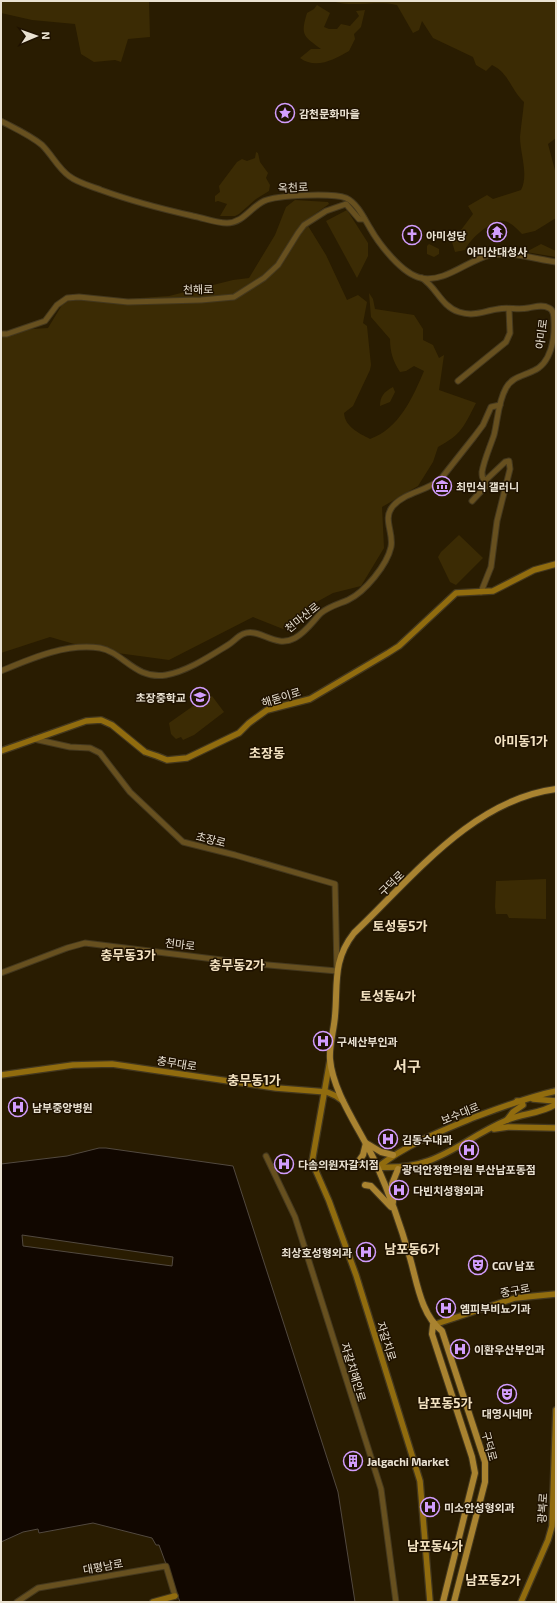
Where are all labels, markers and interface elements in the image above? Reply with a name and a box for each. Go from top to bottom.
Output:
north arrow [16,16,56,56]
text: N [40,31,53,40]
place icon: 감천문화마을 [274,102,296,124]
place label: 감천문화마을 [299,107,360,120]
street label: 옥천로 [278,180,308,194]
temple icon: 아미산대성사 [486,221,508,243]
church icon: 아미성당 [401,224,423,246]
place label: 아미성당 [426,229,466,242]
place label: 아미산대성사 [467,245,527,258]
street label: 천해로 [183,282,213,296]
street label: 아미로 [533,318,549,350]
museum icon: 최민식 갤러니 [431,475,453,497]
place label: 최민식 갤러니 [456,480,519,493]
street label: 천마산로 [282,599,322,635]
street label: 해돋이로 [260,685,302,709]
school or university icon: 초장중학교 [189,686,211,708]
place label: 초장중학교 [135,691,186,704]
district label: 아미동1가 [494,733,548,749]
district label: 초장동 [249,745,285,761]
street label: 초장로 [195,829,227,849]
street label: 구덕로 [376,868,406,898]
district label: 토성동5가 [372,918,428,934]
street label: 천마로 [164,936,196,952]
district label: 충무동3가 [100,947,156,963]
district label: 충무동2가 [209,957,265,973]
district label: 토성동4가 [360,988,416,1004]
hospital icon: 구세산부인과 [312,1030,334,1052]
place label: 구세산부인과 [337,1035,398,1048]
street label: 충무대로 [156,1053,198,1073]
district label: 서구 [393,1057,421,1075]
district label: 충무동1가 [227,1072,281,1088]
hospital icon: 남부중앙병원 [7,1096,29,1118]
street label: 보수대로 [439,1099,481,1127]
place label: 남부중앙병원 [32,1101,93,1114]
hospital icon: 김동수내과 [377,1128,399,1150]
place label: 김동수내과 [402,1133,453,1146]
hospital icon: 광덕안정한의원 부산남포동점 [458,1139,480,1161]
hospital icon: 다솜의원자갈치점 [273,1153,295,1175]
place label: 다솜의원자갈치점 [298,1158,379,1171]
place label: 광덕안정한의원 부산남포동점 [402,1163,536,1176]
hospital icon: 다빈치성형외과 [388,1179,410,1201]
place label: 다빈치성형외과 [413,1184,484,1197]
hospital icon: 최상호성형외과 [355,1241,377,1263]
district label: 남포동6가 [384,1241,440,1257]
place label: 최상호성형외과 [281,1246,352,1259]
theatre icon: CGV 남포 [467,1254,489,1276]
place label: CGV 남포 [492,1259,535,1272]
street label: 중구로 [499,1281,531,1299]
hospital icon: 엠피부비뇨기과 [435,1297,457,1319]
place label: 엠피부비뇨기과 [460,1302,531,1315]
street label: 자갈치로 [375,1320,399,1362]
hospital icon: 이환우산부인과 [449,1338,471,1360]
street label: 자갈치해안로 [339,1341,369,1403]
place label: 이환우산부인과 [474,1343,545,1356]
theatre icon: 대영시네마 [496,1383,518,1405]
district label: 남포동5가 [417,1395,473,1411]
place label: 대영시네마 [482,1407,532,1420]
street label: 구덕로 [480,1430,500,1462]
building icon: Jalgachi Market [342,1450,364,1472]
place label: Jalgachi Market [367,1455,449,1468]
street label: 광복로 [535,1492,549,1524]
hospital icon: 미소안성형외과 [419,1496,441,1518]
place label: 미소안성형외과 [444,1501,515,1514]
district label: 남포동4가 [407,1538,463,1554]
street label: 대평남로 [82,1556,124,1576]
district label: 남포동2가 [465,1572,521,1588]

